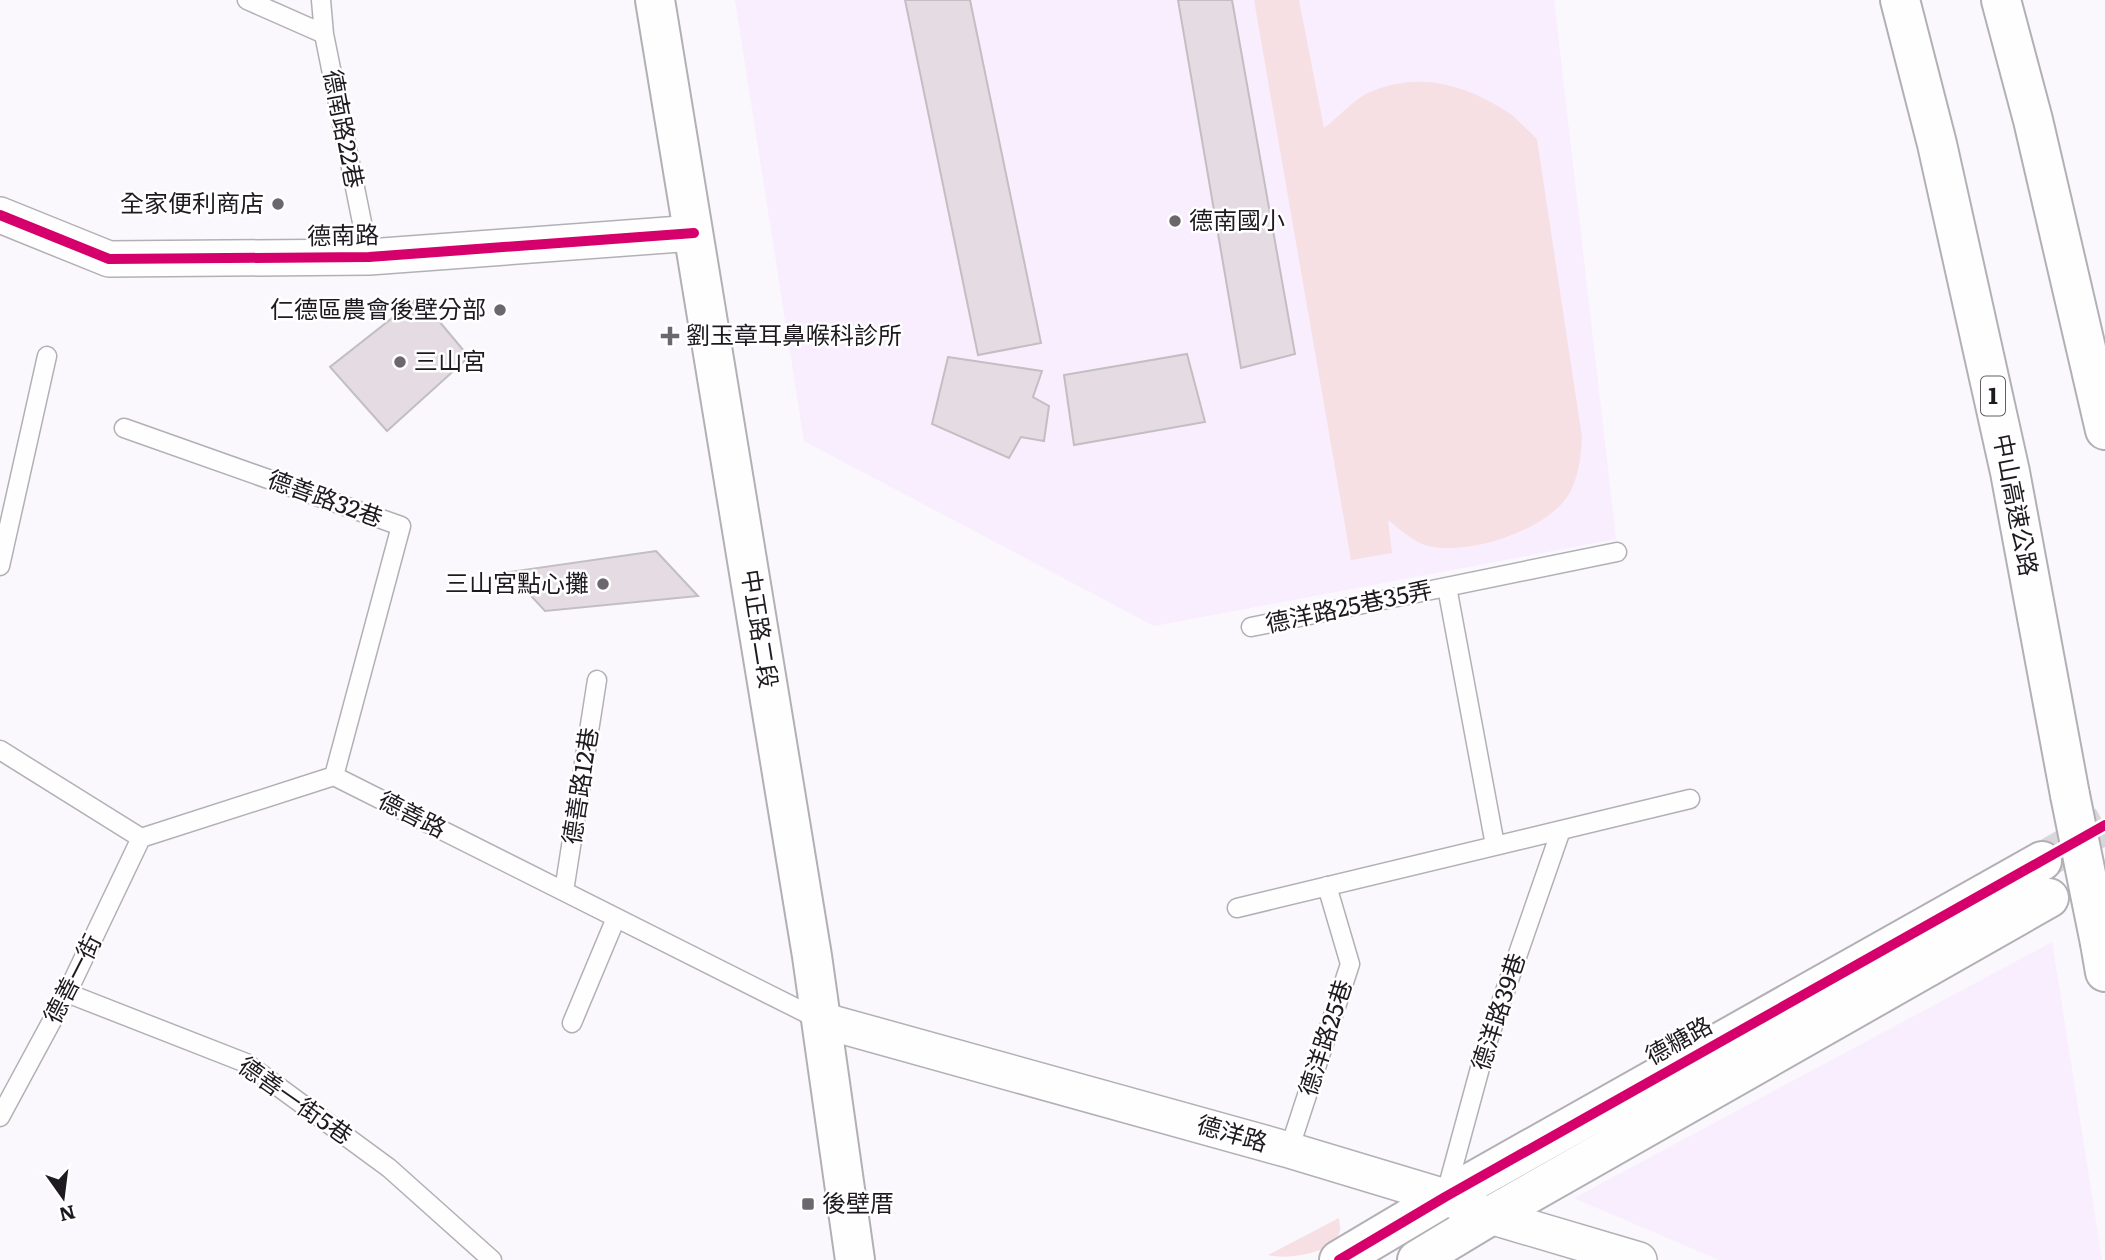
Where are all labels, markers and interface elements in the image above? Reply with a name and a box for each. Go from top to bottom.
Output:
street label: 德南路22巷 [317,66,374,191]
place label: 全家便利商店 [120,184,264,219]
marker: 全家便利商店 [270,196,286,212]
place label: 德南國小 [1189,201,1285,236]
marker: 德南國小 [1167,213,1183,229]
street label: 德南路 [307,215,379,252]
place label: 仁德區農會後壁分部 [270,290,486,325]
marker: 仁德區農會後壁分部 [492,302,508,318]
place label: 劉玉章耳鼻喉科診所 [686,316,902,351]
marker: 劉玉章耳鼻喉科診所 [660,326,680,346]
place label: 三山宮 [414,342,486,377]
marker: 三山宮 [392,354,408,370]
road number: 1 [1981,376,2005,416]
street label: 中山高速公路 [1987,431,2048,579]
street label: 德善路32巷 [263,460,388,534]
place label: 三山宮點心攤 [445,564,589,599]
street label: 中正路二段 [735,567,788,691]
street label: 德洋路25巷35弄 [1262,570,1435,639]
marker: 三山宮點心攤 [595,576,611,592]
street label: 德善路12巷 [552,725,605,847]
street label: 德善路 [373,781,453,845]
street label: 德善一街 [33,927,108,1029]
street label: 德洋路39巷 [1461,948,1532,1074]
street label: 德洋路25巷 [1288,975,1359,1100]
street label: 德糖路 [1638,1006,1718,1072]
street label: 德善一街5巷 [232,1047,361,1151]
street label: 德洋路 [1193,1105,1272,1158]
north arrow [28,1162,98,1232]
place label: 後壁厝 [822,1184,894,1219]
marker: 後壁厝 [800,1196,816,1212]
text: N [56,1199,78,1230]

